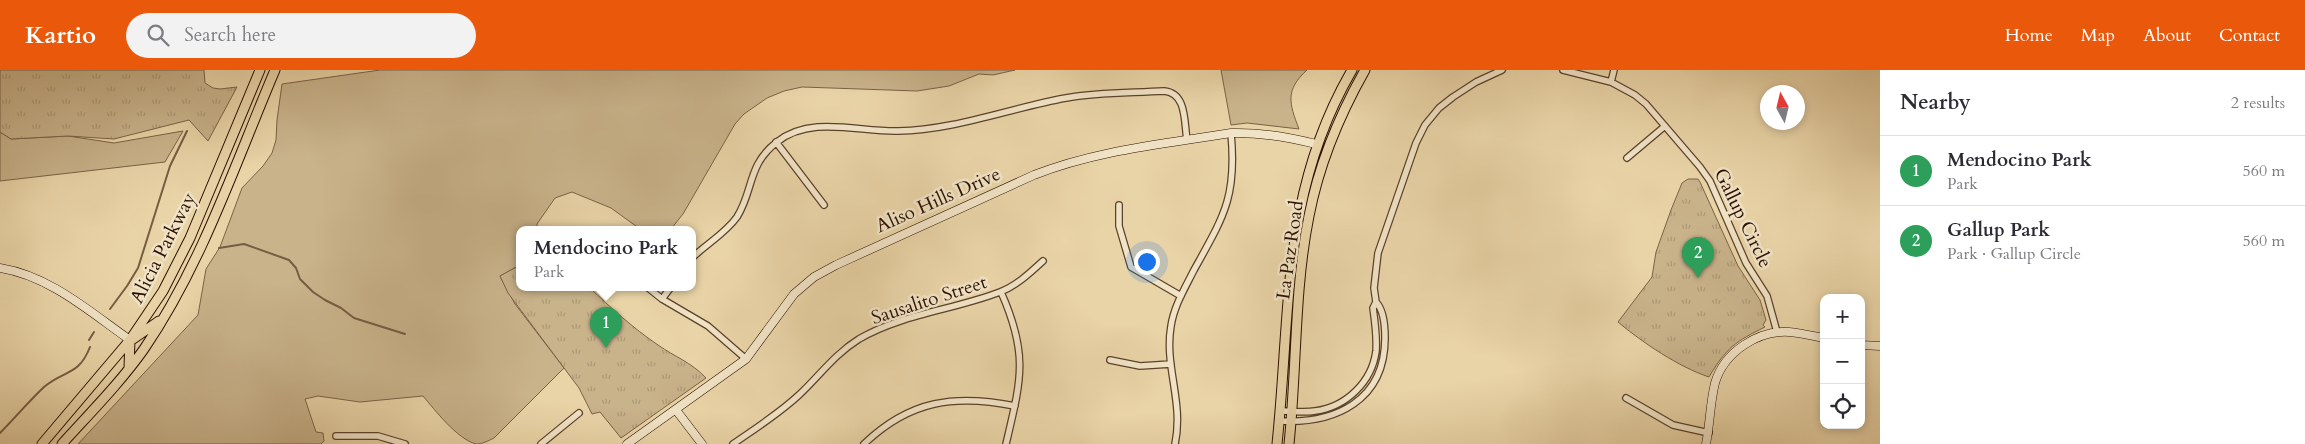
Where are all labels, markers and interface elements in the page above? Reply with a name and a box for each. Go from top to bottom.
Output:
search box [126,13,476,58]
text: Kartio [25,19,96,52]
icon: search [144,21,172,49]
text: Search here [184,22,276,48]
text: Home [2005,23,2053,48]
text: Map [2081,23,2115,48]
text: About [2143,23,2191,48]
text: Contact [2219,23,2280,48]
north arrow [1760,85,1805,130]
text: Nearby [1900,88,1971,117]
text: 2 results [2231,92,2285,114]
text: Mendocino Park [1947,147,2092,173]
text: 1 [1912,160,1920,182]
text: 560 m [2243,160,2285,182]
street label: Aliso Hills Drive [872,161,1004,239]
street label: Gallup Circle [1708,164,1778,272]
text: Park [1947,173,1978,195]
street label: Alicia Parkway [124,188,202,308]
street label: La Paz Road [1270,199,1310,301]
text: Gallup Park [1947,217,2050,243]
popup [516,226,696,291]
text: 2 [1912,230,1920,252]
text: 560 m [2243,230,2285,252]
text: Mendocino Park [534,235,678,261]
pin: 2 [1682,237,1714,278]
text: Park · Gallup Circle [1947,243,2081,265]
your location [1134,249,1160,275]
text: Park [534,261,564,283]
street label: Sausalito Street [868,269,990,331]
map controls [1820,294,1865,429]
button: + [1820,294,1865,339]
pin: 1 [590,307,622,348]
button: − [1820,339,1865,384]
button: locate [1820,384,1865,429]

